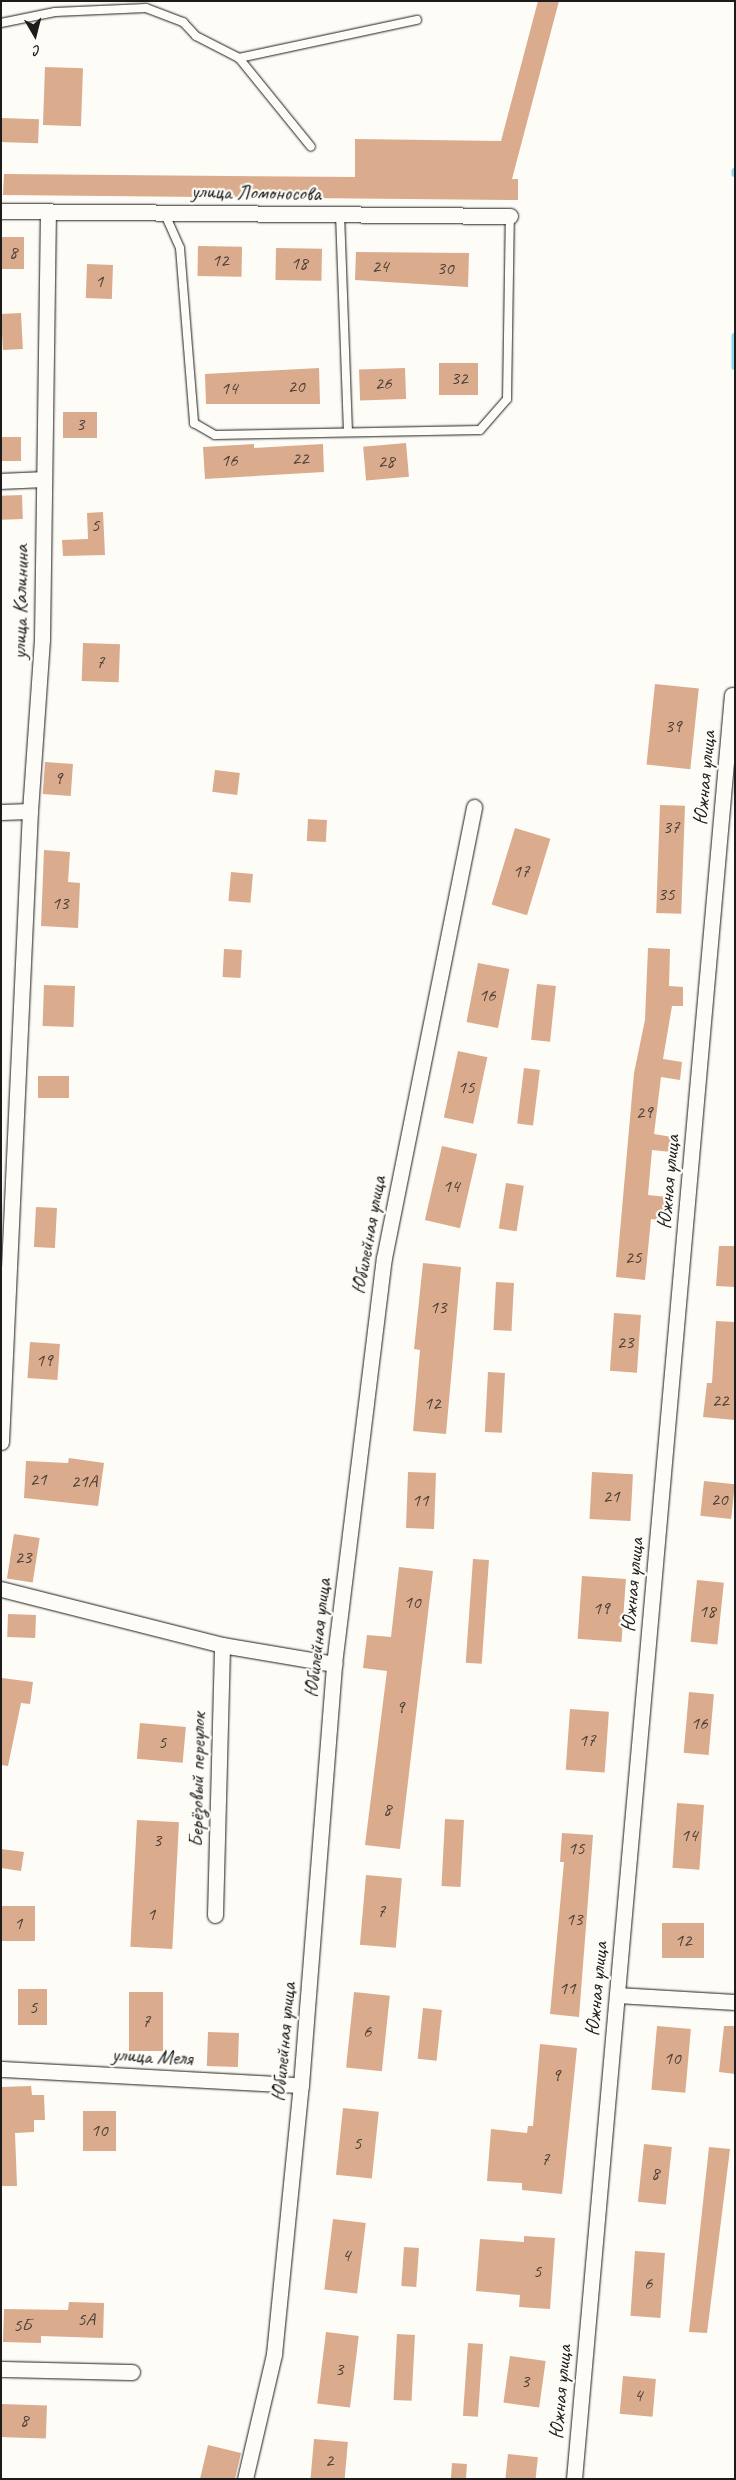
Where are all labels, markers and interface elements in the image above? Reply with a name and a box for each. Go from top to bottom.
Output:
north arrow [10,10,60,60]
text: С [33,41,42,59]
street label: улица Ломоносова [191,178,321,206]
house number: 8 [9,242,17,264]
house number: 12 [211,250,229,272]
house number: 18 [290,253,308,275]
house number: 24 [371,256,389,278]
house number: 30 [436,258,454,280]
house number: 1 [95,271,103,293]
house number: 32 [450,368,468,390]
house number: 26 [374,373,392,395]
house number: 20 [287,376,305,398]
house number: 14 [220,378,238,400]
house number: 3 [76,414,84,436]
house number: 22 [291,448,309,470]
house number: 16 [220,450,238,472]
house number: 28 [377,451,395,473]
house number: 5 [91,515,99,537]
street label: улица Калинина [6,544,34,660]
house number: 7 [96,652,104,674]
house number: 39 [664,716,682,738]
street label: Южная улица [687,729,721,827]
house number: 9 [54,768,62,790]
house number: 37 [662,817,680,839]
house number: 17 [512,861,530,883]
house number: 35 [657,884,675,906]
house number: 13 [51,893,69,915]
house number: 16 [478,985,496,1007]
house number: 15 [457,1077,475,1099]
house number: 29 [635,1102,653,1124]
street label: Южная улица [651,1133,685,1231]
street label: Юбилейная улица [345,1173,391,1297]
house number: 14 [442,1176,460,1198]
house number: 25 [624,1247,642,1269]
house number: 13 [429,1297,447,1319]
house number: 23 [616,1332,634,1354]
house number: 19 [35,1350,53,1372]
house number: 22 [711,1390,729,1412]
house number: 12 [423,1393,441,1415]
house number: 21 [29,1469,47,1491]
house number: 21А [71,1471,97,1493]
house number: 21 [602,1486,620,1508]
house number: 20 [710,1489,728,1511]
house number: 11 [411,1490,429,1512]
street label: Южная улица [615,1536,649,1634]
house number: 23 [14,1547,32,1569]
street label: Юбилейная улица [298,1576,336,1700]
house number: 10 [403,1592,421,1614]
house number: 19 [592,1598,610,1620]
house number: 18 [698,1601,716,1623]
house number: 9 [396,1697,404,1719]
street label: Берёзовый переулок [183,1712,211,1848]
house number: 16 [690,1713,708,1735]
house number: 17 [578,1730,596,1752]
house number: 5 [158,1732,166,1754]
house number: 8 [383,1799,391,1821]
house number: 14 [680,1825,698,1847]
house number: 3 [153,1830,161,1852]
house number: 15 [567,1838,585,1860]
house number: 7 [377,1901,385,1923]
house number: 1 [147,1904,155,1926]
house number: 13 [565,1909,583,1931]
house number: 1 [14,1913,22,1935]
house number: 12 [674,1930,692,1952]
street label: Южная улица [579,1940,613,2038]
house number: 11 [558,1978,576,2000]
street label: Юбилейная улица [265,1980,301,2104]
house number: 5 [29,1997,37,2019]
house number: 7 [142,2011,150,2033]
house number: 6 [363,2021,371,2043]
street label: улица Меля [111,2041,193,2071]
house number: 10 [663,2048,681,2070]
house number: 9 [552,2065,560,2087]
house number: 10 [90,2120,108,2142]
house number: 5 [353,2133,361,2155]
house number: 7 [541,2149,549,2171]
house number: 8 [651,2163,659,2185]
house number: 4 [342,2245,350,2267]
house number: 5 [533,2261,541,2283]
house number: 6 [644,2273,652,2295]
house number: 5А [77,2309,95,2331]
house number: 5Б [13,2315,31,2337]
street label: Южная улица [543,2343,577,2441]
house number: 3 [335,2359,343,2381]
house number: 3 [521,2371,529,2393]
house number: 4 [634,2385,642,2407]
house number: 8 [20,2410,28,2432]
house number: 2 [325,2450,333,2472]

